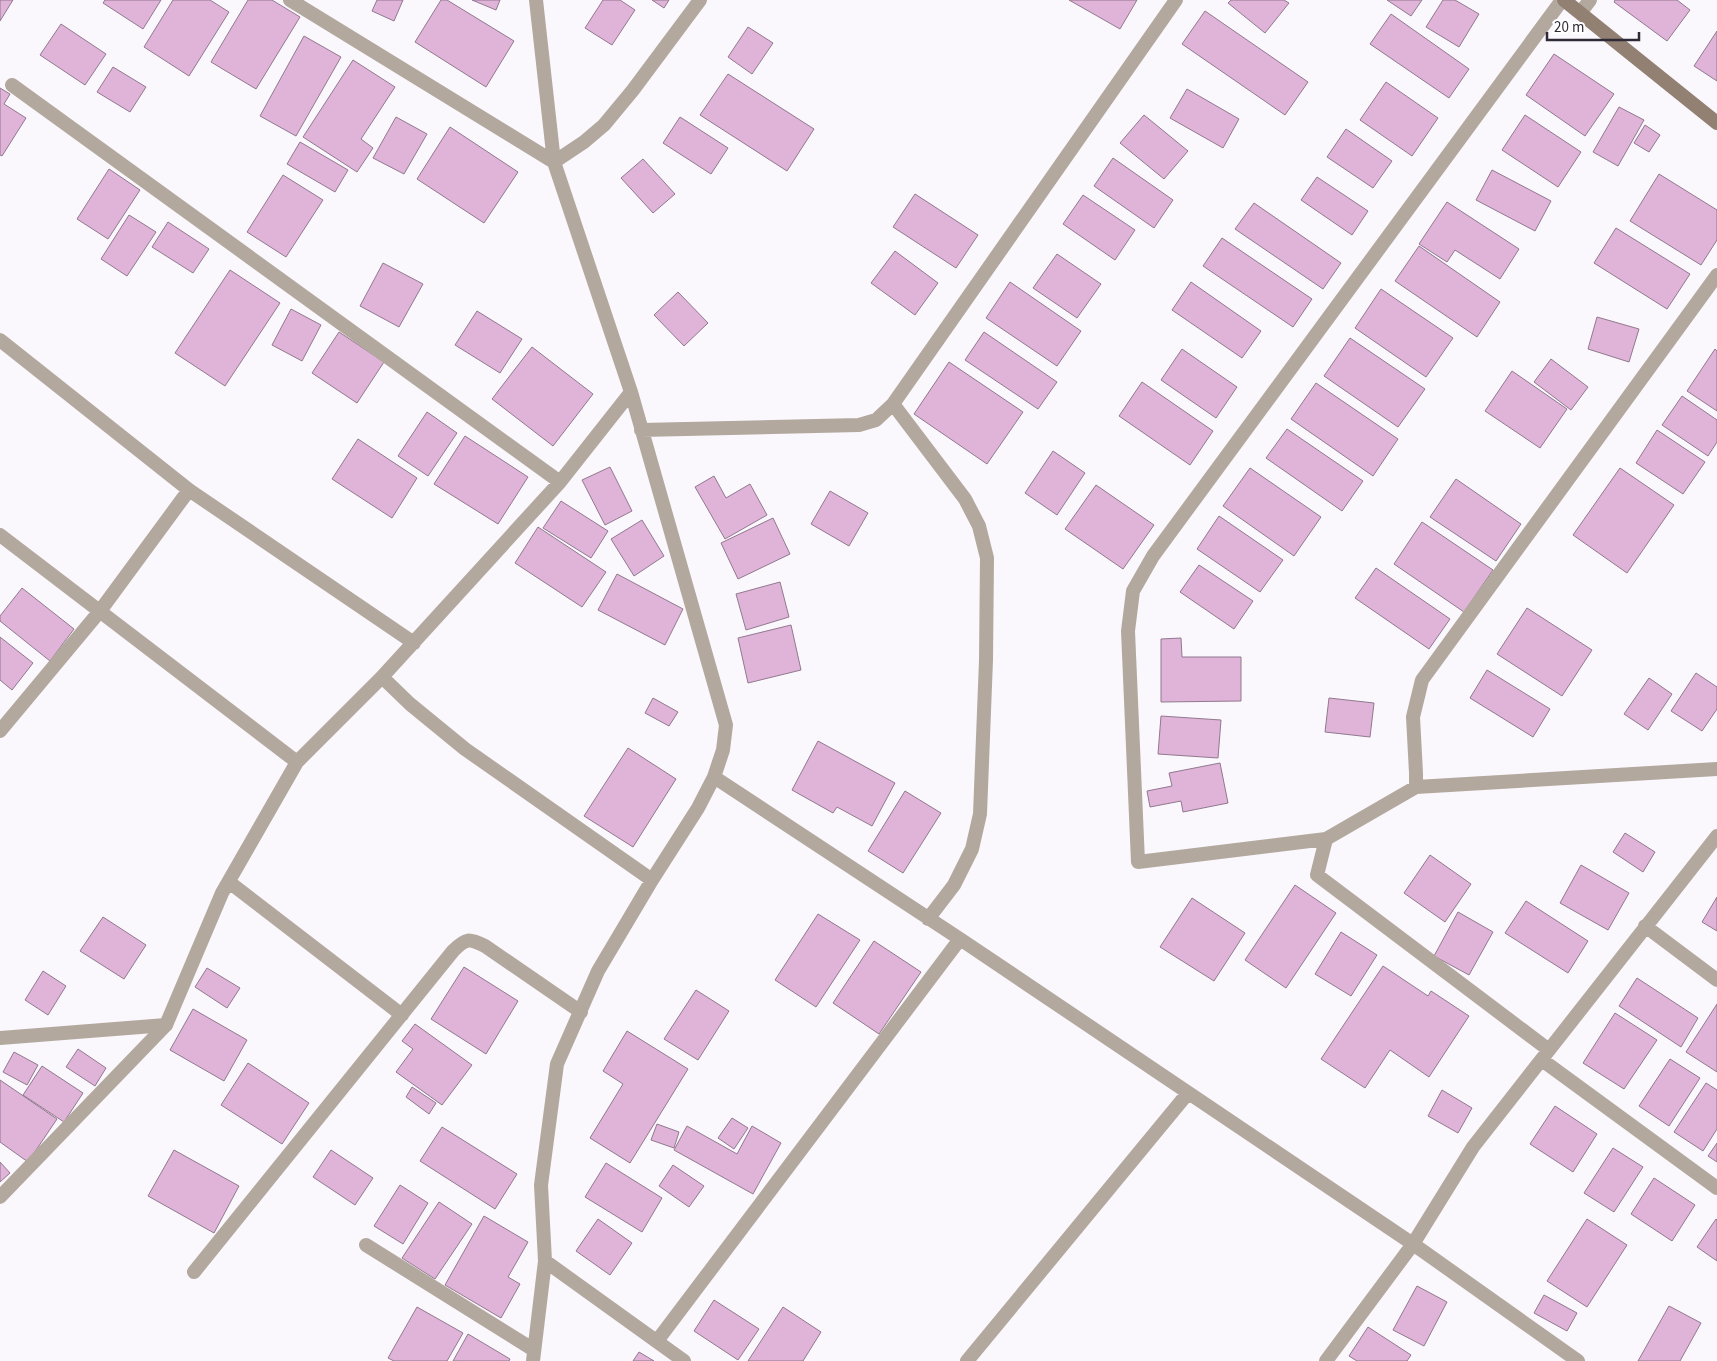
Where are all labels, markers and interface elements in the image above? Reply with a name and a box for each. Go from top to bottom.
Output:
scale bar [1547,10,1640,42]
text: 20 m [1554,17,1584,38]

